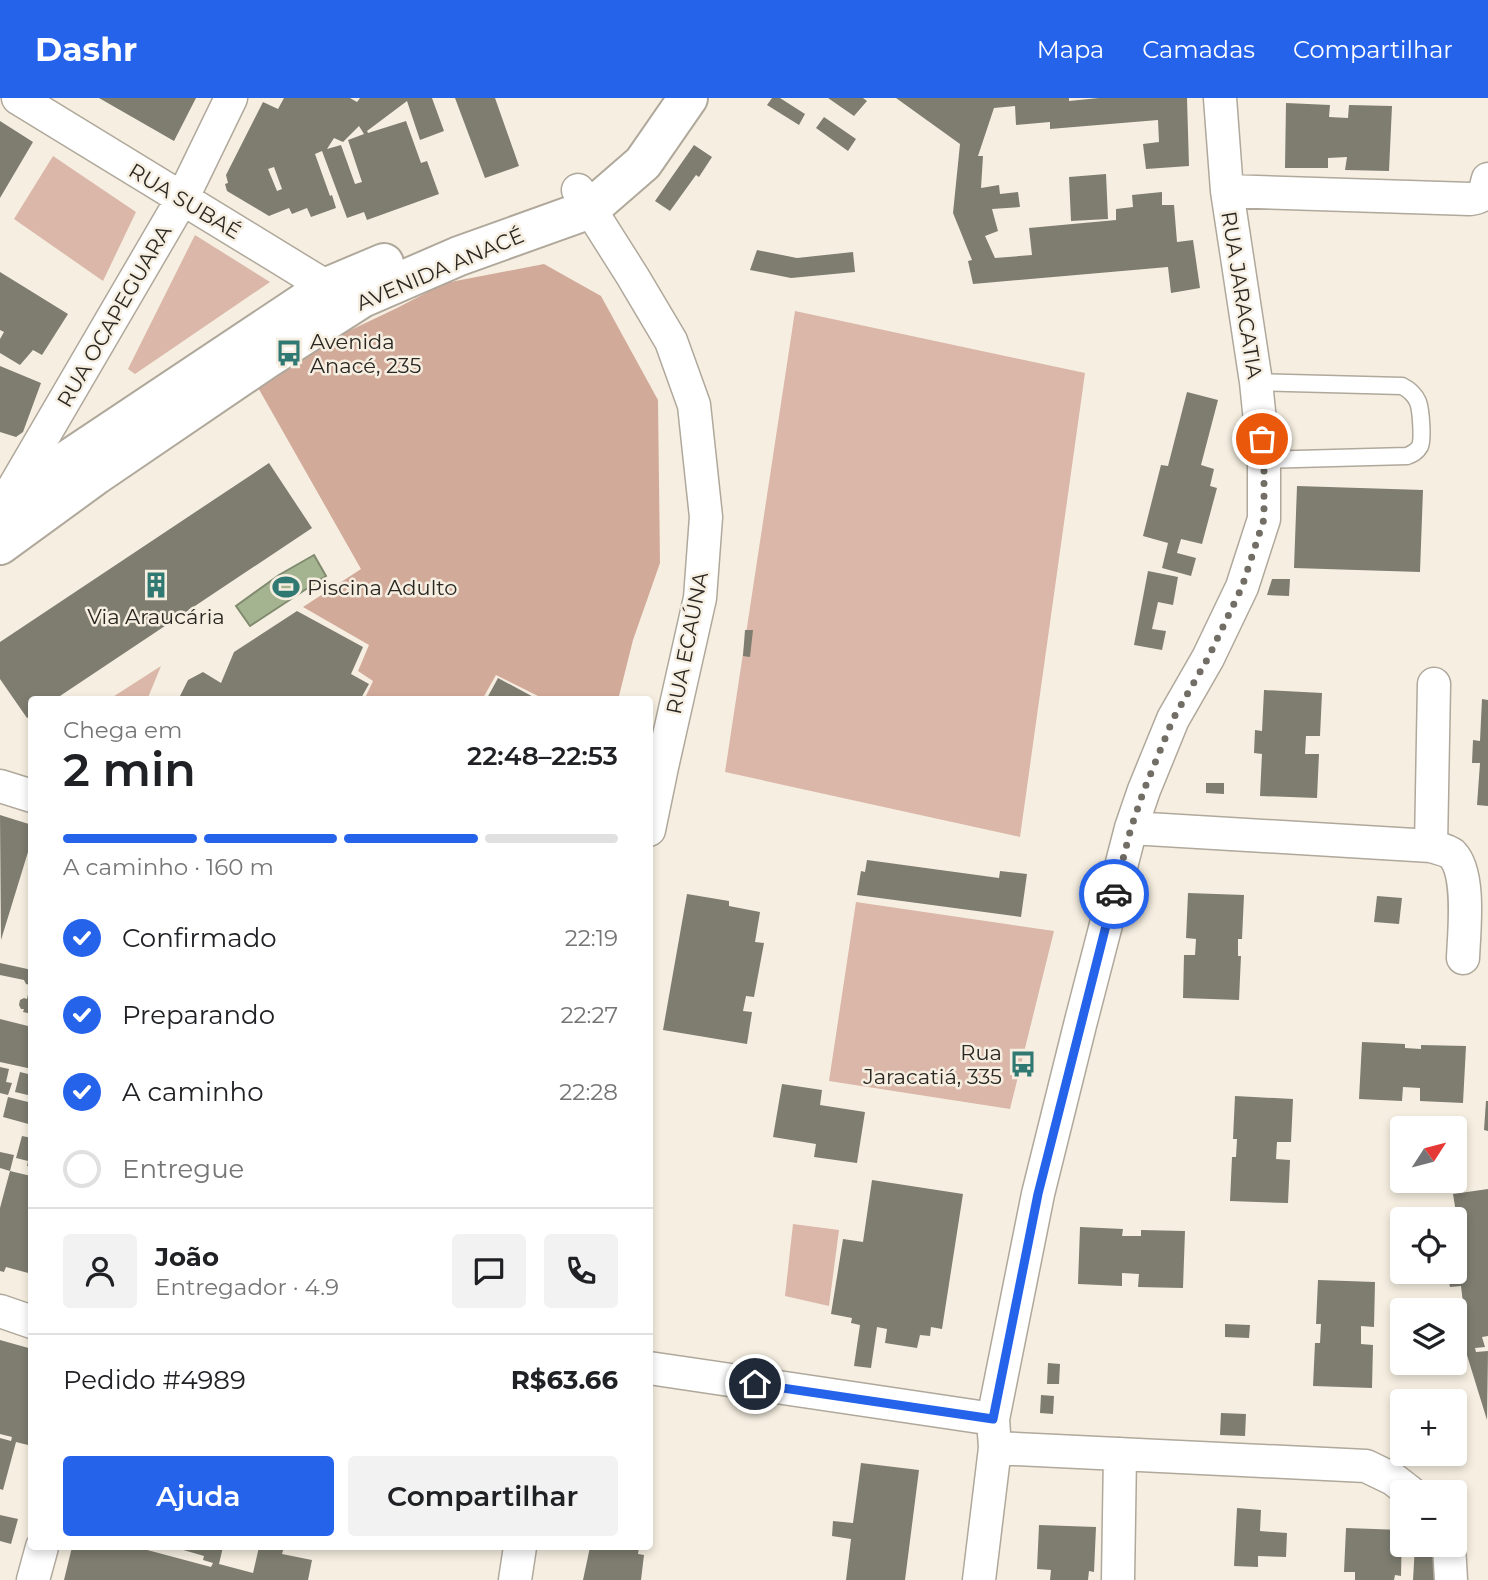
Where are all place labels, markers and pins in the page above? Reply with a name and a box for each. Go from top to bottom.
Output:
place label: Avenida Anacé, 235 [310,329,421,378]
bus stop icon: Avenida Anacé, 235 [274,338,304,368]
pin [1232,409,1292,469]
building icon: Via Araucária [141,570,171,600]
sports icon: Piscina Adulto [271,572,301,602]
place label: Piscina Adulto [307,575,457,600]
place label: Via Araucária [87,604,225,629]
place label: Rua Jaracatiá, 335 [862,1040,1002,1089]
bus stop icon: Rua Jaracatiá, 335 [1008,1049,1038,1079]
pin [725,1354,785,1414]

